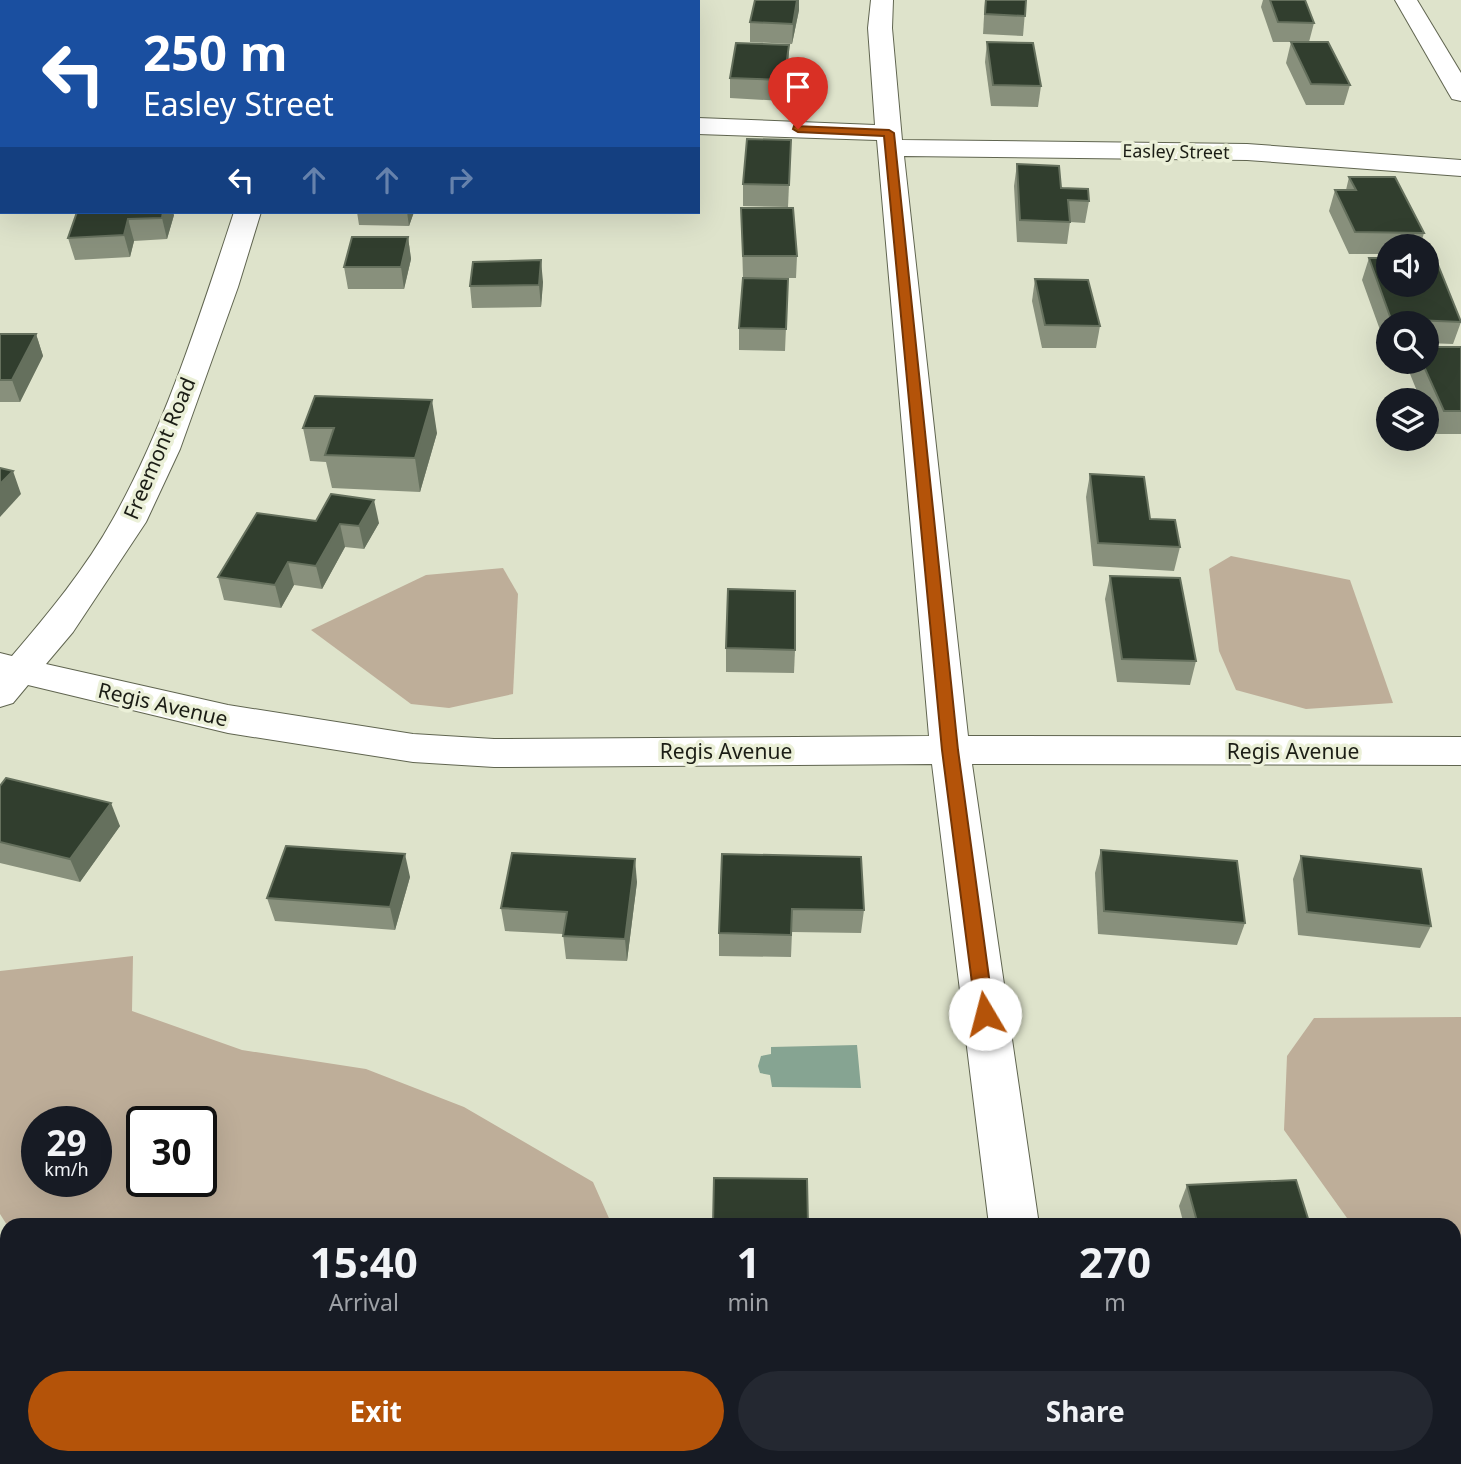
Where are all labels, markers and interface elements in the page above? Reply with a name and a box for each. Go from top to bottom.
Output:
text: 250 m [143,19,288,85]
icon: left [28,28,119,119]
pin [768,57,828,129]
icon: arrive [779,68,817,106]
text: Easley Street [143,82,334,125]
street label: Easley Street [1122,138,1230,164]
icon: left [222,161,260,199]
icon: ahead [295,161,333,199]
icon: ahead [368,161,406,199]
icon: right [441,161,479,199]
map controls [1376,234,1439,451]
button: sound [1376,234,1439,297]
button: search [1376,311,1439,374]
street label: Freemont Road [116,373,202,523]
button: layers [1376,388,1439,451]
street label: Regis Avenue [95,675,231,733]
street label: Regis Avenue [660,737,792,765]
street label: Regis Avenue [1227,737,1359,765]
position arrow [948,977,1022,1051]
speed limit sign: 30 [126,1106,217,1197]
text: 29 [46,1119,87,1166]
text: km/h [44,1157,89,1181]
text: 15:40 [310,1233,418,1290]
text: 1 [736,1233,760,1290]
text: 270 [1079,1233,1151,1290]
text: Arrival [329,1286,399,1318]
text: min [728,1286,769,1318]
text: m [1104,1286,1126,1318]
button: Exit [28,1371,724,1451]
button: Share [738,1371,1433,1451]

